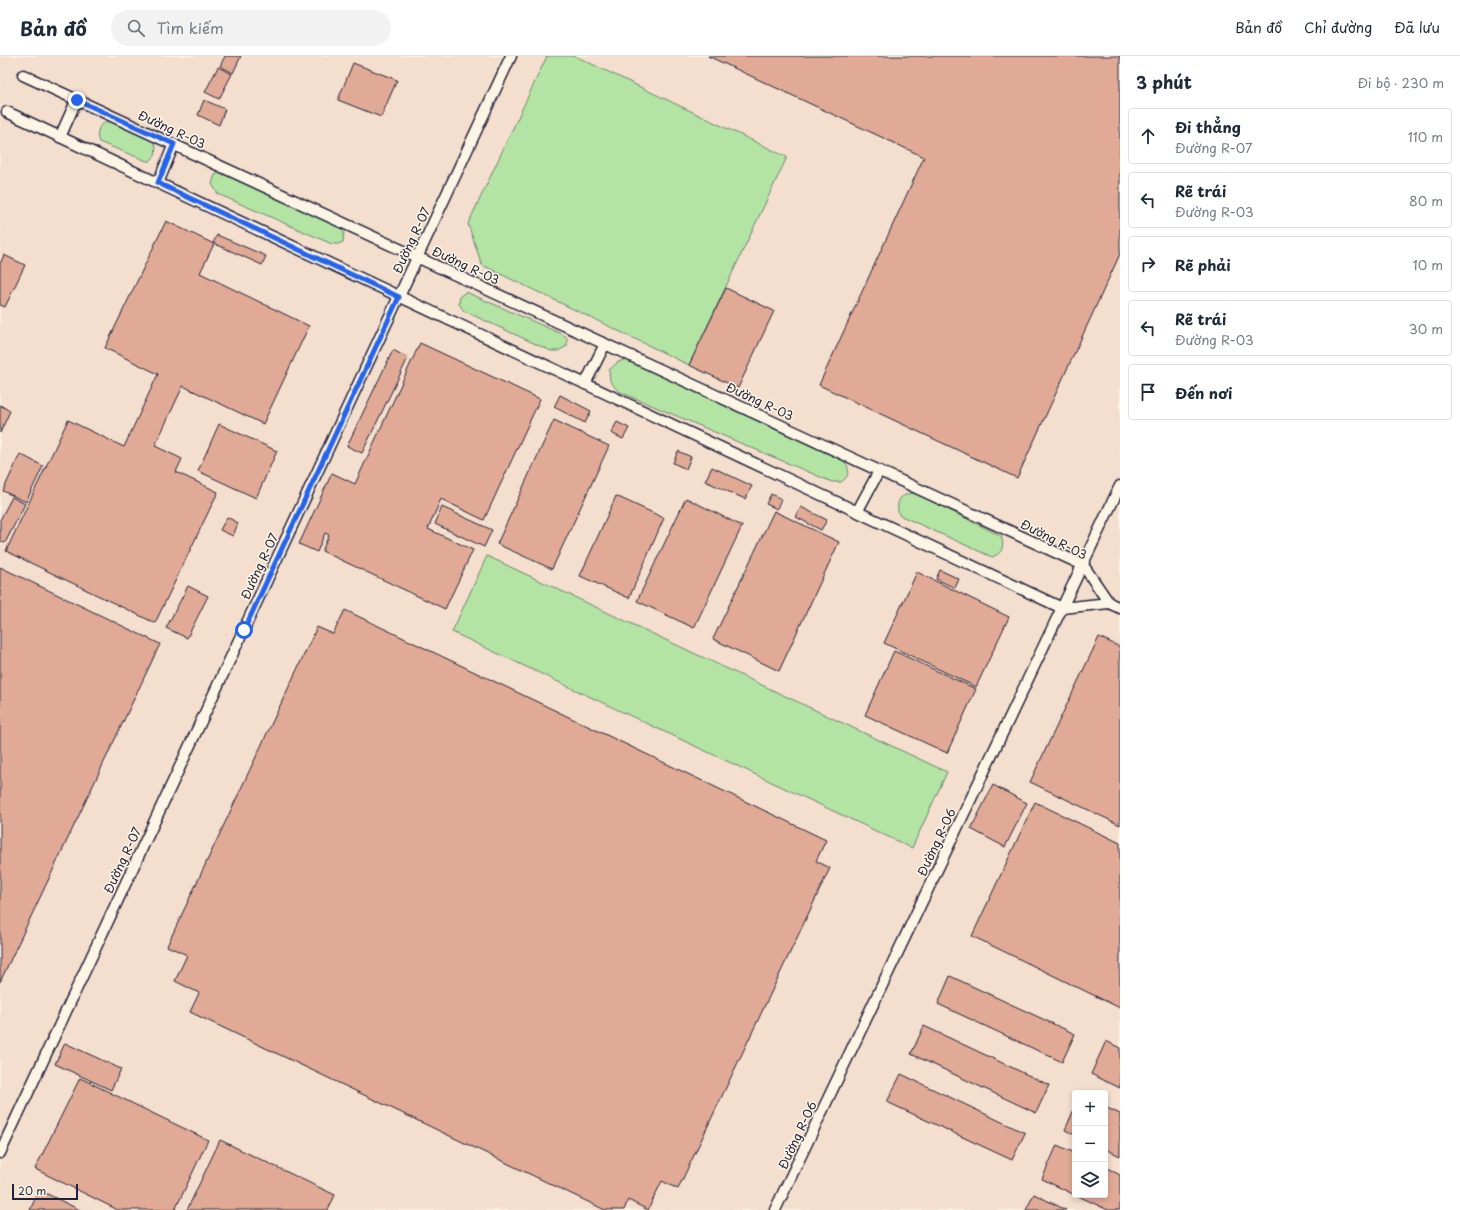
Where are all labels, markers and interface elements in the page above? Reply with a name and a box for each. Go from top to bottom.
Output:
search box [111,10,391,46]
text: Bản đồ [20,14,87,42]
text: Tìm kiếm [157,16,224,39]
icon: search [125,17,147,39]
text: Bản đồ [1235,17,1282,38]
text: Chỉ đường [1304,17,1372,38]
text: Đã lưu [1394,17,1440,38]
text: 3 phút [1136,69,1192,95]
text: Đi bộ · 230 m [1358,73,1444,92]
route end [68,91,86,109]
street label: Đường R-03 [135,106,209,153]
text: Đi thẳng [1175,115,1241,138]
icon: ahead [1137,125,1159,147]
text: 110 m [1408,127,1443,146]
text: Đường R-07 [1175,138,1252,157]
text: Rẽ trái [1175,179,1226,202]
icon: left [1137,189,1159,211]
text: 80 m [1409,191,1443,210]
text: Đường R-03 [1175,202,1254,221]
street label: Đường R-07 [388,204,434,276]
street label: Đường R-03 [429,242,503,289]
icon: right [1137,253,1159,275]
text: Rẽ phải [1175,253,1231,276]
text: 10 m [1413,255,1443,274]
text: Rẽ trái [1175,307,1226,330]
icon: left [1137,317,1159,339]
text: 30 m [1409,319,1443,338]
text: Đường R-03 [1175,330,1254,349]
street label: Đường R-03 [723,378,797,425]
icon: arrive [1137,381,1159,403]
text: Đến nơi [1175,381,1232,404]
street label: Đường R-03 [1018,515,1090,564]
street label: Đường R-07 [236,530,282,602]
route start [235,621,253,639]
street label: Đường R-06 [912,805,960,879]
street label: Đường R-07 [99,824,145,896]
map controls [1072,1090,1108,1198]
button: + [1072,1090,1108,1126]
street label: Đường R-06 [773,1098,821,1172]
button: − [1072,1126,1108,1162]
button: layers [1072,1162,1108,1198]
scale bar [12,1182,78,1201]
text: 20 m [18,1182,46,1199]

